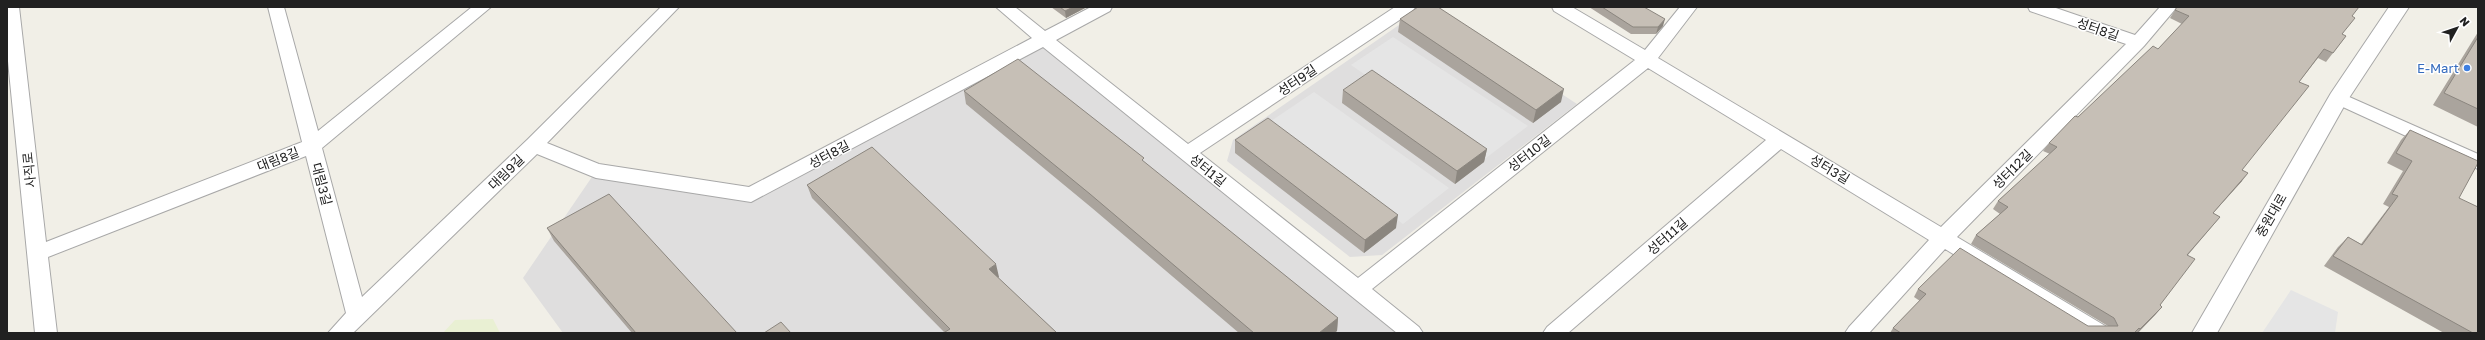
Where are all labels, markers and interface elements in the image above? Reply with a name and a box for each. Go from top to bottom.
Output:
north arrow [2437,8,2477,48]
street label: 성터8길 [2075,14,2121,44]
text: N [2457,14,2473,29]
place label: E-Mart [2417,60,2459,76]
street label: 성터9길 [1274,61,1320,99]
marker: E-Mart [2462,63,2472,73]
street label: 성터10길 [1504,131,1554,175]
street label: 성터8길 [806,137,852,171]
street label: 대림8길 [255,144,301,174]
street label: 성터12길 [1989,146,2035,192]
street label: 사직로 [19,151,39,189]
street label: 대림9길 [485,151,527,193]
street label: 성터1길 [1187,151,1229,189]
street label: 성터3길 [1807,151,1853,187]
street label: 대림3길 [309,161,335,207]
street label: 중원대로 [2252,190,2290,240]
street label: 성터11길 [1643,214,1691,258]

